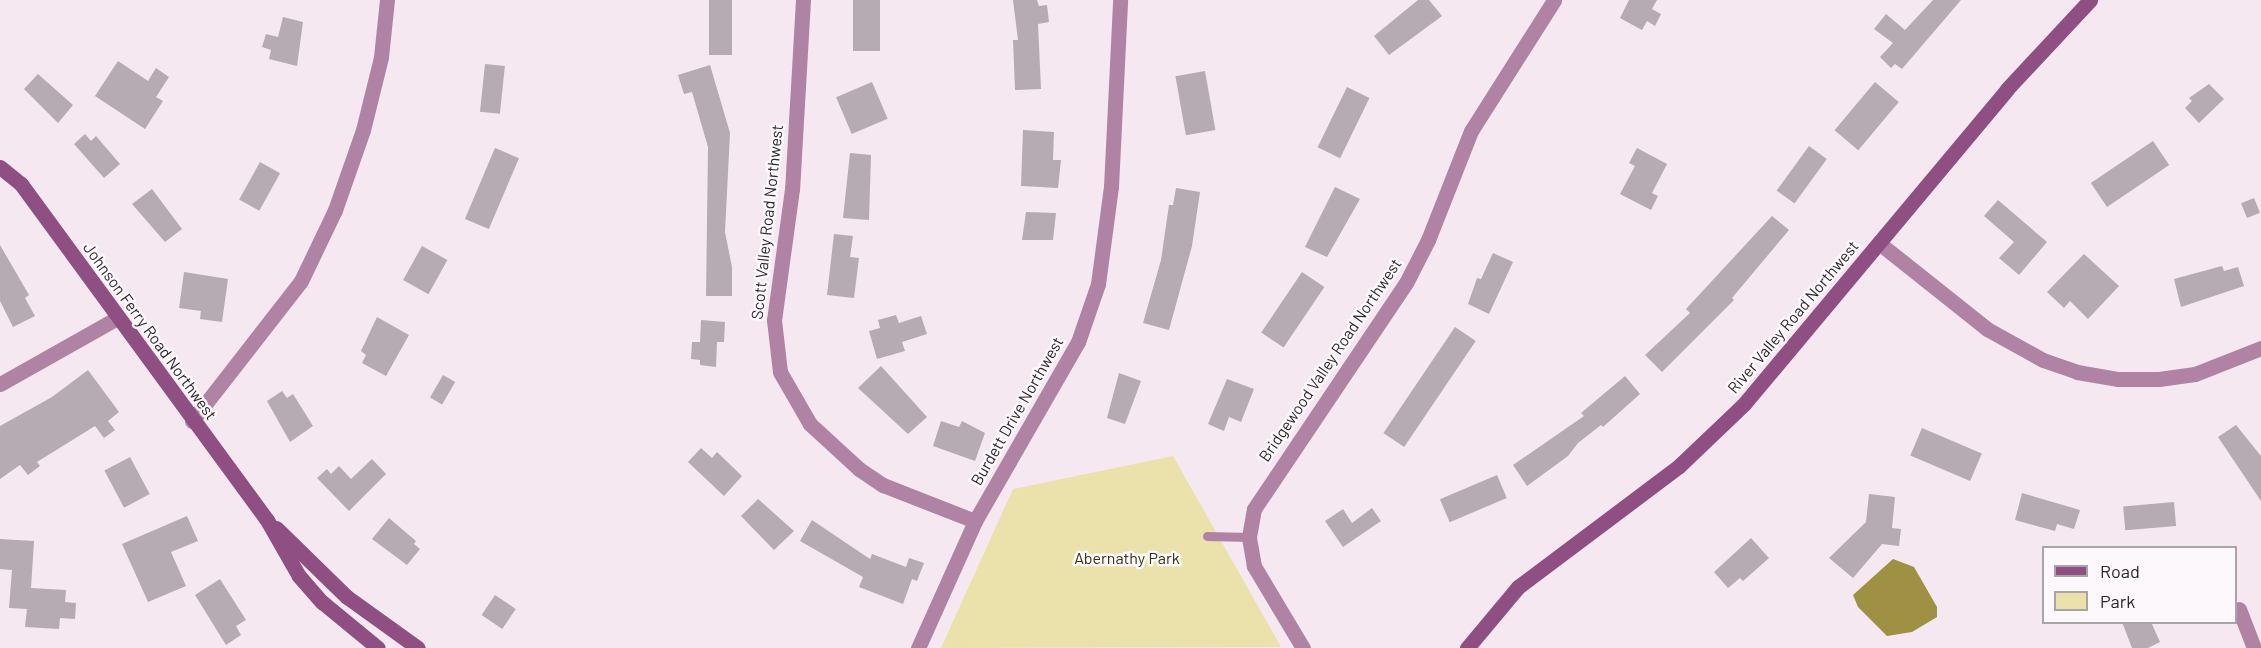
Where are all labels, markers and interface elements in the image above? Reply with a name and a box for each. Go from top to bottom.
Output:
street label: Scott Valley Road Northwest [747,124,787,320]
street label: River Valley Road Northwest [1723,237,1863,397]
street label: Johnson Ferry Road Northwest [79,239,221,423]
street label: Bridgewood Valley Road Northwest [1255,255,1405,465]
street label: Burdett Drive Northwest [967,333,1067,489]
legend [2042,546,2237,624]
park label: Abernathy Park [1074,548,1180,568]
text: Road [2100,560,2140,582]
text: Park [2100,590,2135,612]

